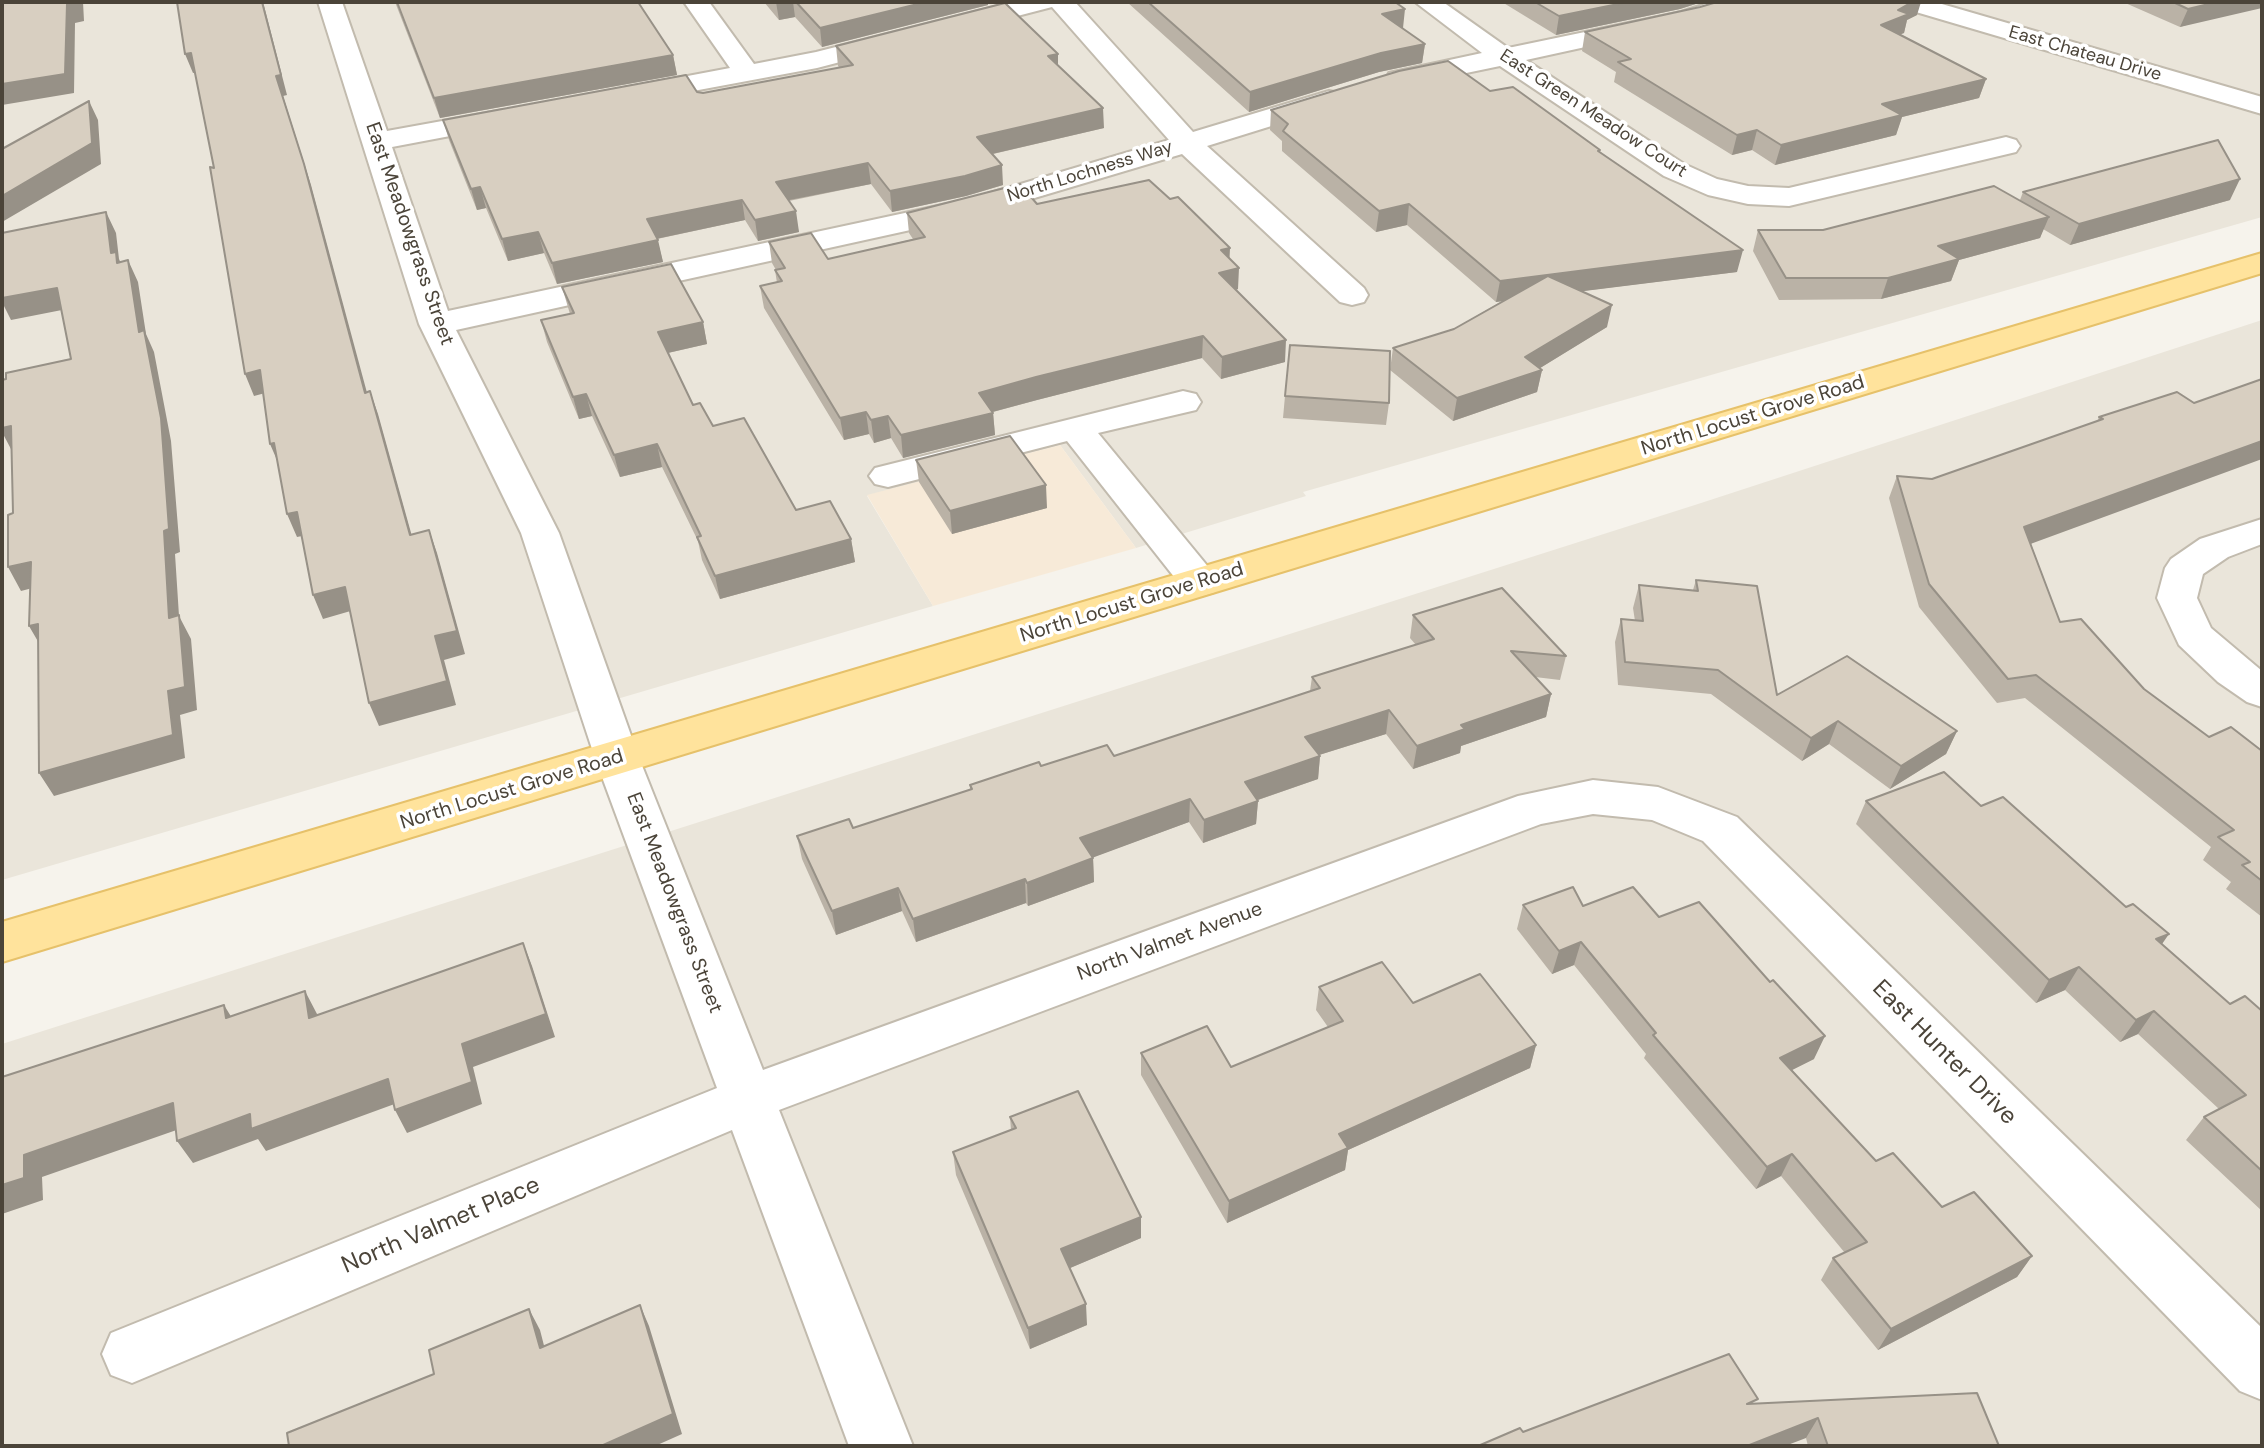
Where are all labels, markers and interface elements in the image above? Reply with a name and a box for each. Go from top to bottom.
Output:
street label: East Chateau Drive [2006,22,2164,86]
street label: East Green Meadow Court [1495,45,1691,183]
street label: East Meadowgrass Street [359,119,459,349]
street label: North Lochness Way [1005,137,1175,207]
street label: North Locust Grove Road [1638,371,1868,461]
street label: North Locust Grove Road [1017,558,1247,648]
street label: North Locust Grove Road [397,745,627,835]
street label: East Meadowgrass Street [621,789,727,1017]
street label: North Valmet Avenue [1074,897,1266,987]
street label: East Hunter Drive [1866,975,2022,1131]
street label: North Valmet Place [338,1171,544,1281]

